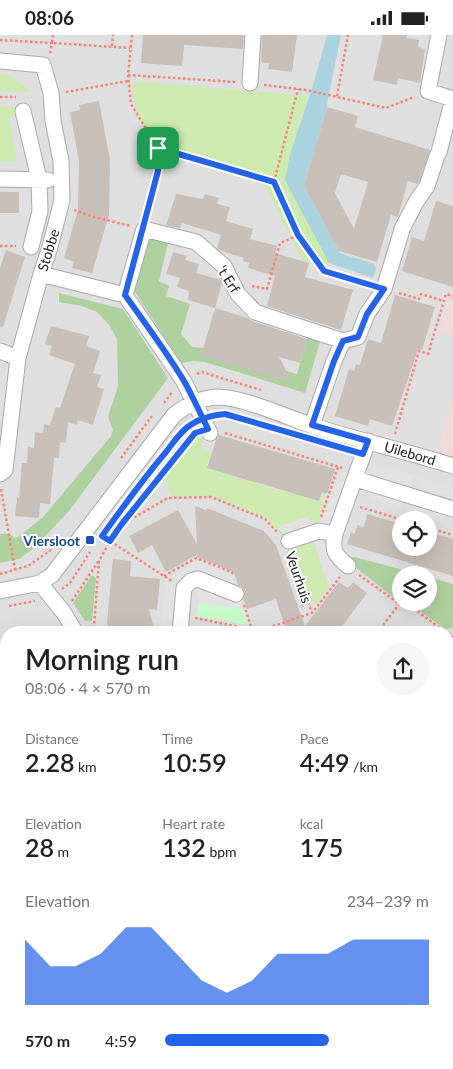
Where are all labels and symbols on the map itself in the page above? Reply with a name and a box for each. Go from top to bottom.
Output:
pin [137,127,179,169]
street label: Stobbe [34,227,62,273]
street label: 't Erf [214,262,244,296]
street label: Uilebord [382,438,438,468]
place label: Viersloot [22,532,81,549]
marker: Viersloot [84,534,96,546]
street label: Veurhuis [282,549,316,605]

